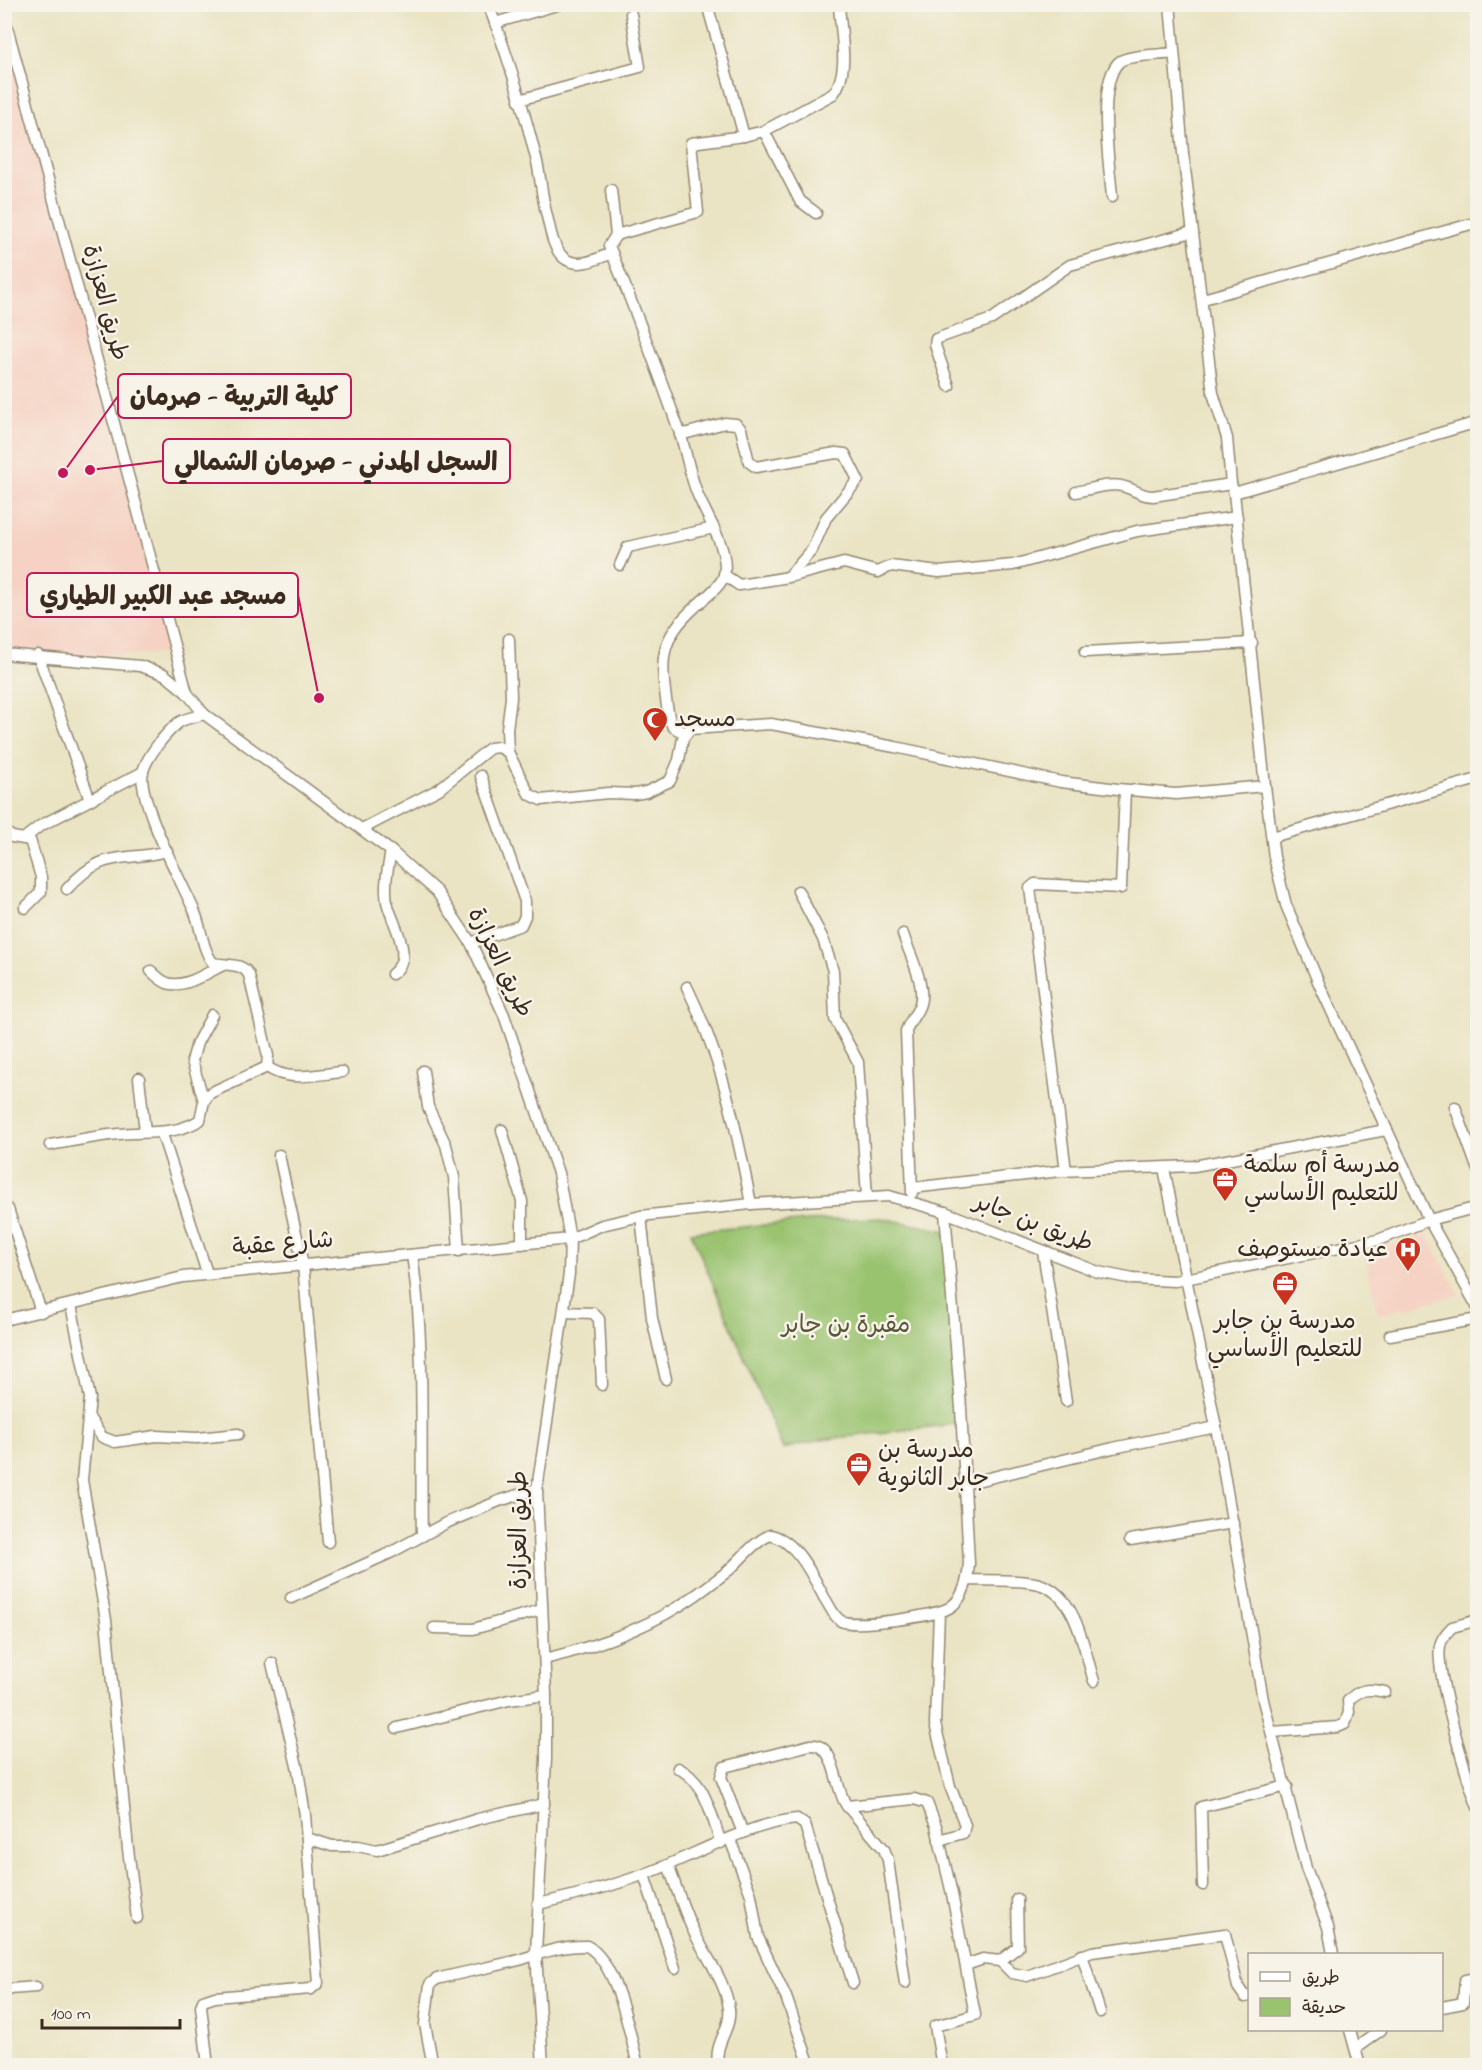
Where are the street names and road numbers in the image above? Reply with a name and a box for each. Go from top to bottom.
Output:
street label: طريق العزازة [72,241,136,365]
street label: طريق العزازة [457,902,541,1024]
street label: طريق بن جابر [966,1185,1098,1263]
street label: شارع عقبة [231,1223,335,1267]
street label: طريق العزازة [503,1471,538,1589]

